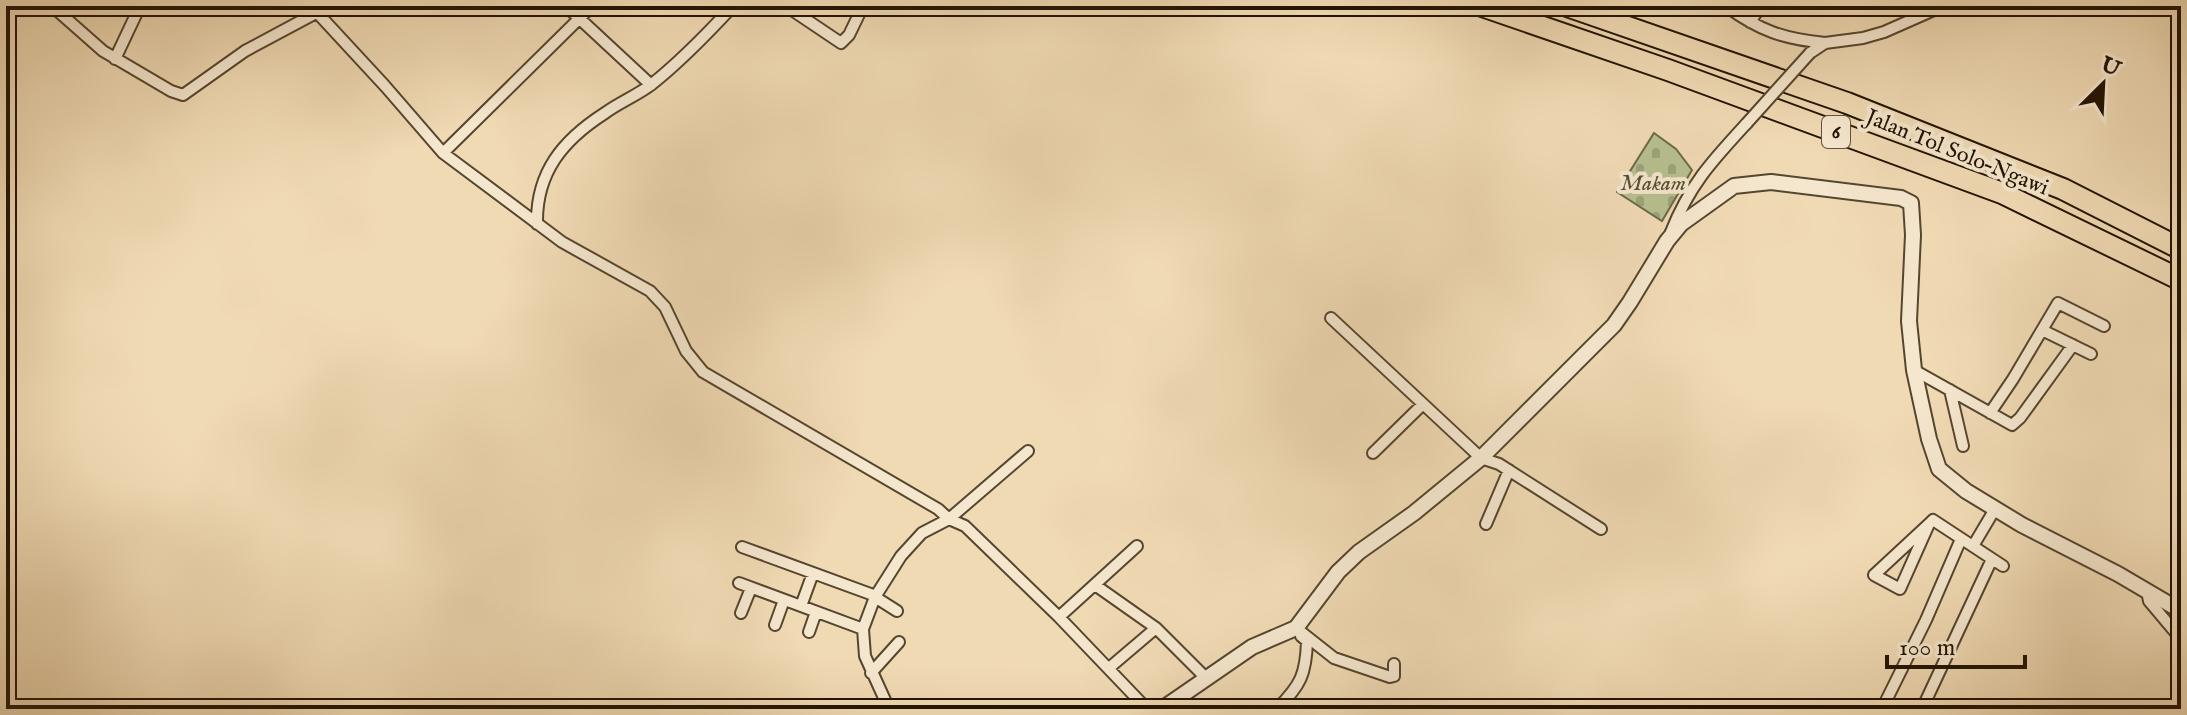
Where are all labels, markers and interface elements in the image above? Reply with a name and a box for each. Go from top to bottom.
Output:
north arrow [2063,44,2143,124]
text: U [2095,51,2126,85]
street label: Jalan Tol Solo–Ngawi [1859,102,2053,202]
road number: 6 [1822,116,1850,148]
park label: Makam [1620,170,1686,198]
scale bar [1887,619,2025,669]
text: 100 m [1899,633,1955,664]

